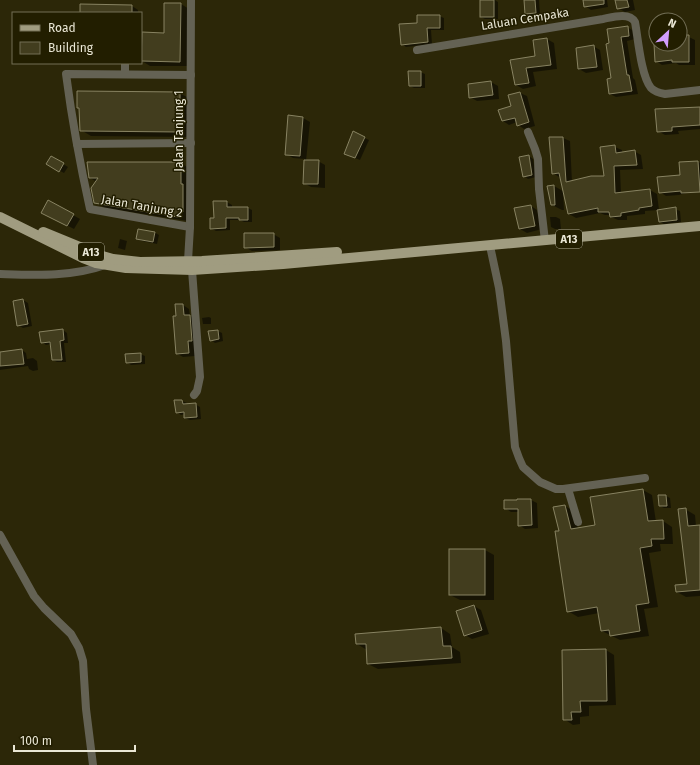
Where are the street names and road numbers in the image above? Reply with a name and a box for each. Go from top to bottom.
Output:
street label: Laluan Cempaka [480,5,570,33]
street label: Jalan Tanjung 1 [172,90,186,172]
street label: Jalan Tanjung 2 [100,192,184,220]
road number: A13 [556,230,582,248]
road number: A13 [78,243,104,261]

